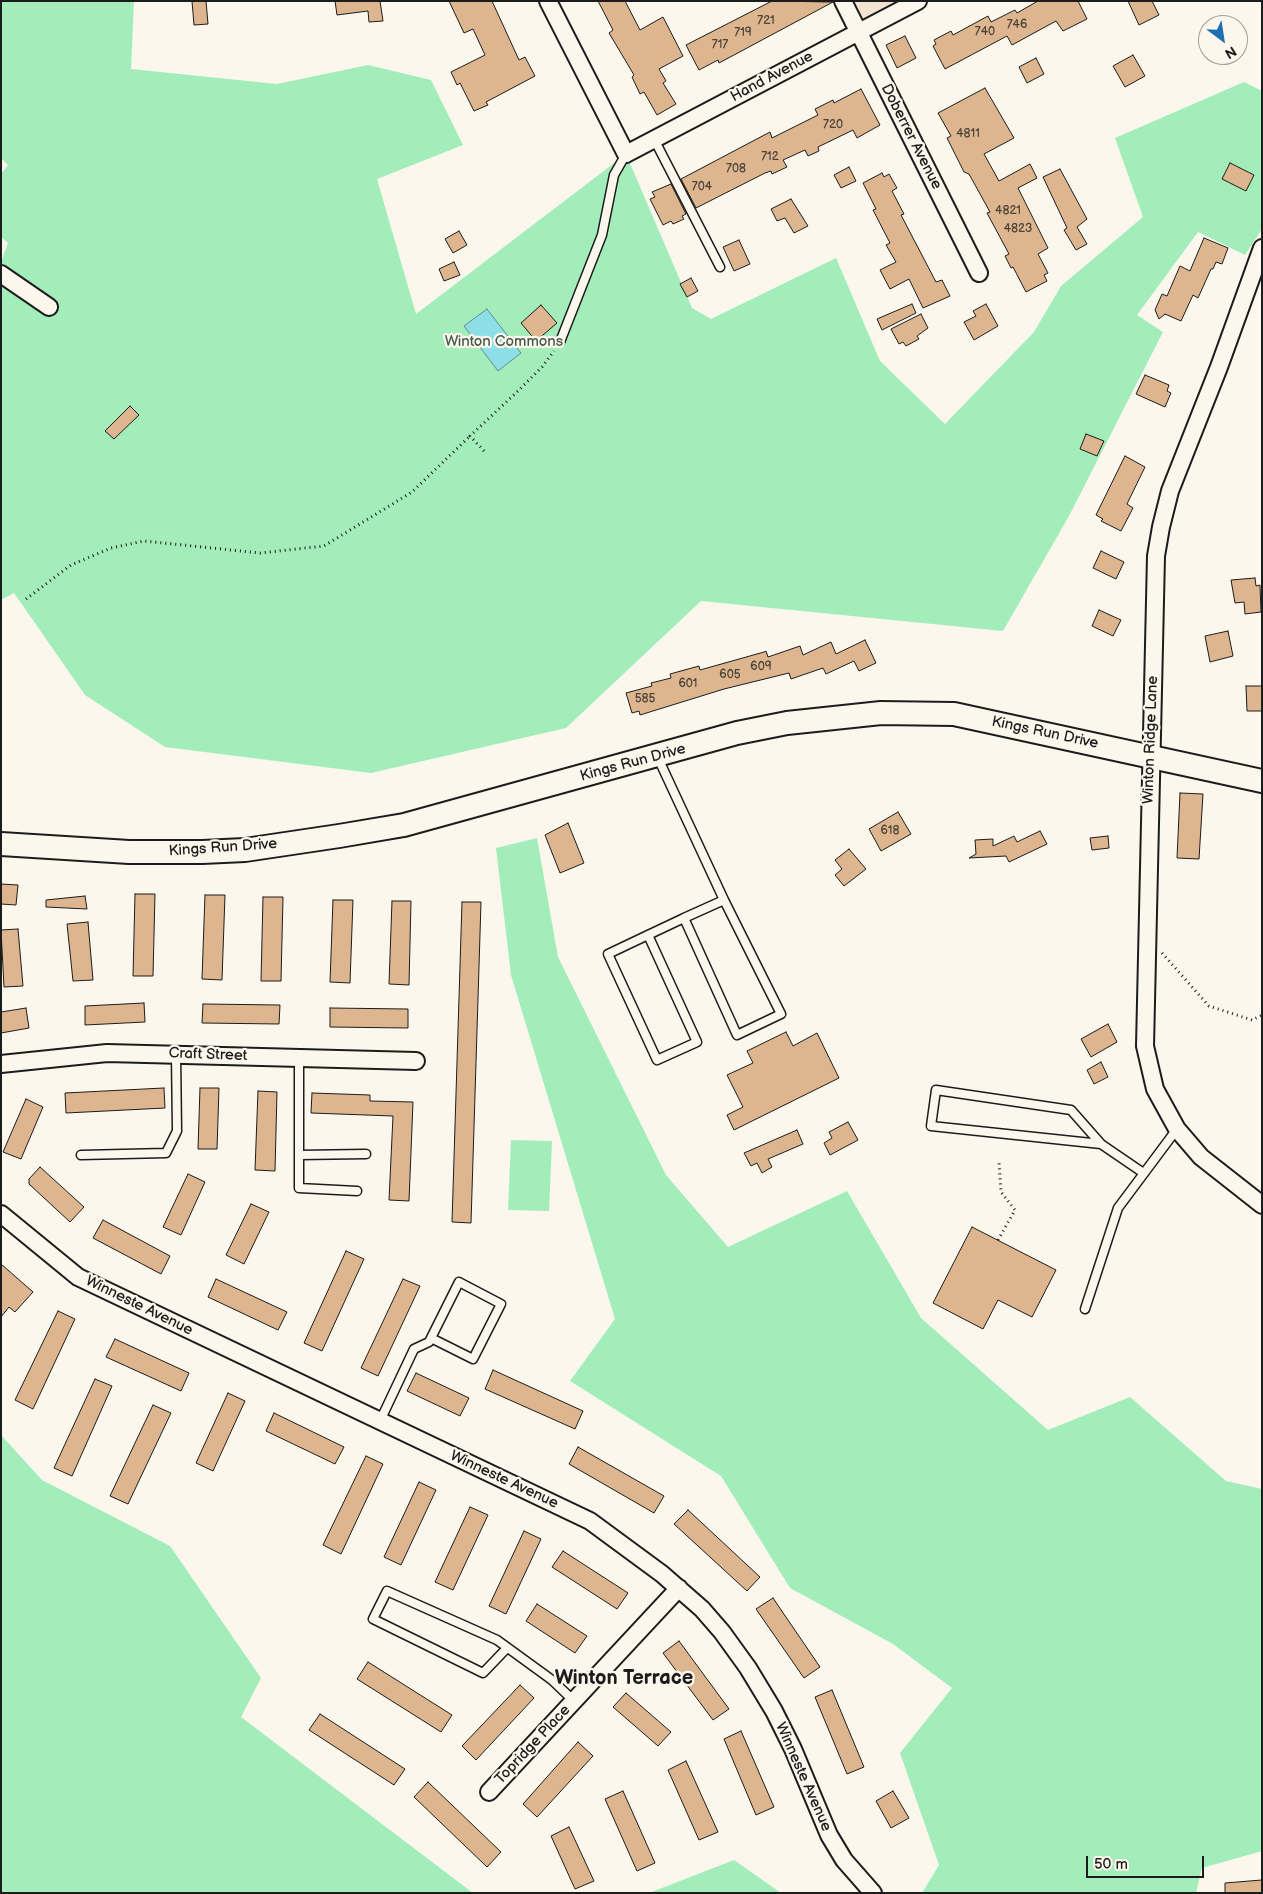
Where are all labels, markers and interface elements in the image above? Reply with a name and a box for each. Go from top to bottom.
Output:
house number: 721 [757,14,775,28]
north arrow [1198,15,1248,65]
house number: 746 [1007,18,1027,32]
house number: 740 [975,25,995,39]
house number: 719 [734,26,752,40]
house number: 717 [712,38,728,52]
text: N [1222,42,1239,62]
street label: Hand Avenue [728,48,816,106]
street label: Doberrer Avenue [877,81,945,193]
house number: 720 [823,118,843,132]
house number: 4811 [956,127,980,141]
house number: 712 [761,150,779,164]
house number: 708 [726,162,746,176]
house number: 704 [692,180,712,194]
house number: 4821 [995,204,1021,218]
house number: 4823 [1004,222,1032,236]
park label: Winton Commons [445,333,563,351]
house number: 609 [750,660,772,674]
house number: 605 [719,668,741,682]
street label: Winton Ridge Lane [1140,675,1162,805]
house number: 601 [678,677,698,691]
house number: 585 [635,692,655,706]
street label: Kings Run Drive [990,713,1100,753]
street label: Kings Run Drive [578,740,688,786]
house number: 618 [881,824,899,838]
street label: Kings Run Drive [168,835,278,861]
street label: Craft Street [168,1045,248,1065]
street label: Winneste Avenue [82,1272,196,1340]
street label: Winneste Avenue [447,1447,561,1513]
district label: Winton Terrace [555,1667,693,1691]
street label: Topridge Place [492,1702,574,1788]
street label: Winneste Avenue [771,1720,835,1834]
scale bar [1088,1846,1206,1878]
text: 50 m [1094,1855,1128,1874]

